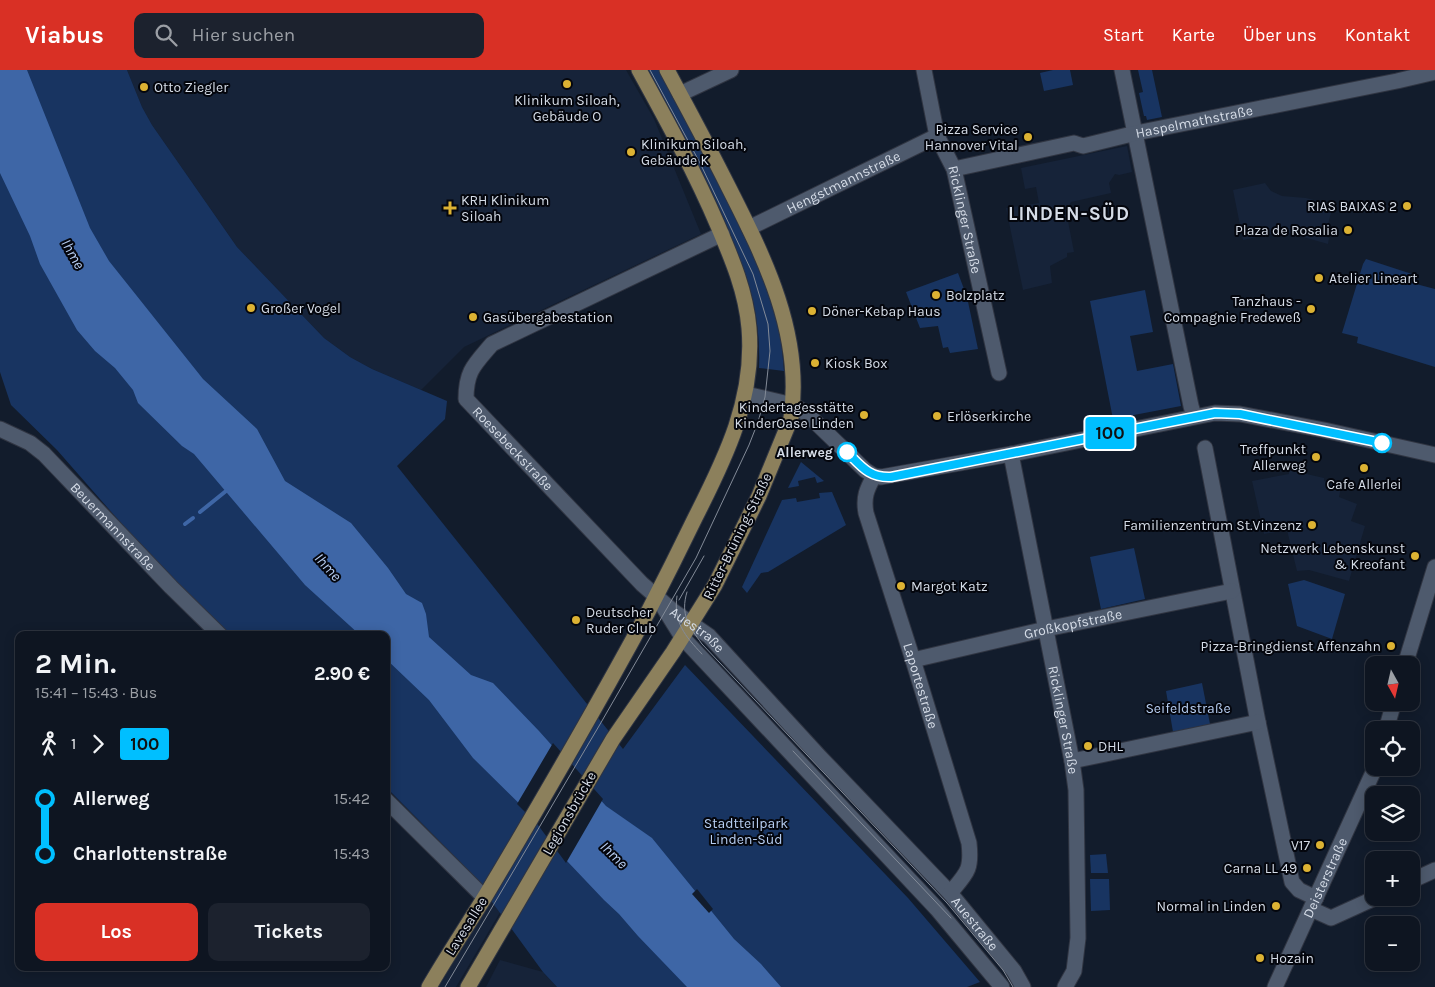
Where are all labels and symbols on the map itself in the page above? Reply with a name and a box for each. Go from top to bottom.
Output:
marker: Klinikum Siloah, Gebäude O [561,78,573,90]
place label: Otto Ziegler [154,79,229,96]
marker: Otto Ziegler [138,81,150,93]
place label: Klinikum Siloah, Gebäude O [514,92,620,125]
street label: Haspelmathstraße [1134,102,1254,142]
place label: Pizza Service Hannover Vital [925,121,1018,154]
marker: Pizza Service Hannover Vital [1022,131,1034,143]
place label: Klinikum Siloah, Gebäude K [641,136,746,169]
marker: Klinikum Siloah, Gebäude K [625,146,637,158]
street label: Hengstmannstraße [784,147,903,217]
street label: Ricklinger Straße [944,164,985,275]
place label: KRH Klinikum Siloah [461,192,549,225]
place label: RIAS BAIXAS 2 [1307,198,1397,215]
marker: RIAS BAIXAS 2 [1401,200,1413,212]
marker: KRH Klinikum Siloah [443,201,457,215]
district label: LINDEN-SÜD [1008,202,1130,225]
place label: Plaza de Rosalia [1235,222,1338,239]
marker: Plaza de Rosalia [1342,224,1354,236]
water label: Ihme [57,236,89,272]
place label: Atelier Lineart [1329,270,1418,287]
marker: Atelier Lineart [1313,272,1325,284]
place label: Bolzplatz [946,287,1005,304]
marker: Bolzplatz [930,289,942,301]
place label: Tanzhaus - Compagnie Fredeweß [1164,293,1301,326]
place label: Großer Vogel [261,300,341,317]
marker: Großer Vogel [245,302,257,314]
place label: Döner-Kebap Haus [822,303,941,320]
marker: Tanzhaus - Compagnie Fredeweß [1305,303,1317,315]
marker: Döner-Kebap Haus [806,305,818,317]
place label: Gasübergabestation [483,309,613,326]
marker: Gasübergabestation [467,311,479,323]
place label: Kiosk Box [825,355,887,372]
marker: Kiosk Box [809,357,821,369]
place label: Kindertagesstätte KinderOase Linden [735,399,854,432]
street label: Roesebeckstraße [469,403,557,494]
place label: Erlöserkirche [947,408,1031,425]
marker: Kindertagesstätte KinderOase Linden [858,409,870,421]
marker: Erlöserkirche [931,410,943,422]
line badge: 100 [1081,417,1139,449]
unlabelled marker [1372,433,1392,453]
place label: Treffpunkt Allerweg [1240,441,1306,474]
marker: Allerweg [837,442,857,462]
place label: Allerweg [777,444,833,461]
marker: Treffpunkt Allerweg [1310,451,1322,463]
marker: Cafe Allerlei [1358,462,1370,474]
street label: Ritter-Brüning-Straße [699,470,776,602]
place label: Cafe Allerlei [1326,476,1402,493]
street label: Beuermannstraße [67,479,159,574]
place label: Familienzentrum St.Vinzenz [1123,517,1302,534]
marker: Familienzentrum St.Vinzenz [1306,519,1318,531]
place label: Netzwerk Lebenskunst & Kreofant [1260,540,1405,573]
water label: Ihme [311,549,345,585]
marker: Netzwerk Lebenskunst & Kreofant [1409,550,1421,562]
place label: Margot Katz [911,578,988,595]
marker: Margot Katz [895,580,907,592]
street label: Auestraße [666,603,728,656]
place label: Deutscher Ruder Club [586,604,656,637]
street label: Großkopfstraße [1022,606,1124,643]
marker: Deutscher Ruder Club [570,614,582,626]
place label: Pizza-Bringdienst Affenzahn [1201,638,1381,655]
marker: Pizza-Bringdienst Affenzahn [1385,640,1397,652]
street label: Laportestraße [899,641,942,731]
north arrow [1365,656,1420,711]
street label: Ricklinger Straße [1044,664,1082,775]
park label: Seifeldstraße [1145,700,1231,717]
place label: DHL [1098,738,1124,755]
marker: DHL [1082,740,1094,752]
street label: Legionsbrücke [539,769,600,858]
park label: Stadtteilpark Linden-Süd [704,815,788,848]
street label: Deisterstraße [1300,835,1351,921]
water label: Ihme [596,837,632,873]
place label: V17 [1291,837,1310,854]
marker: V17 [1314,839,1326,851]
place label: Carna LL 49 [1224,860,1297,877]
marker: Carna LL 49 [1301,862,1313,874]
street label: Auestraße [948,893,1002,954]
street label: Lavesallee [442,894,491,959]
place label: Normal in Linden [1157,898,1266,915]
marker: Normal in Linden [1270,900,1282,912]
place label: Hozain [1270,950,1314,967]
marker: Hozain [1254,952,1266,964]

